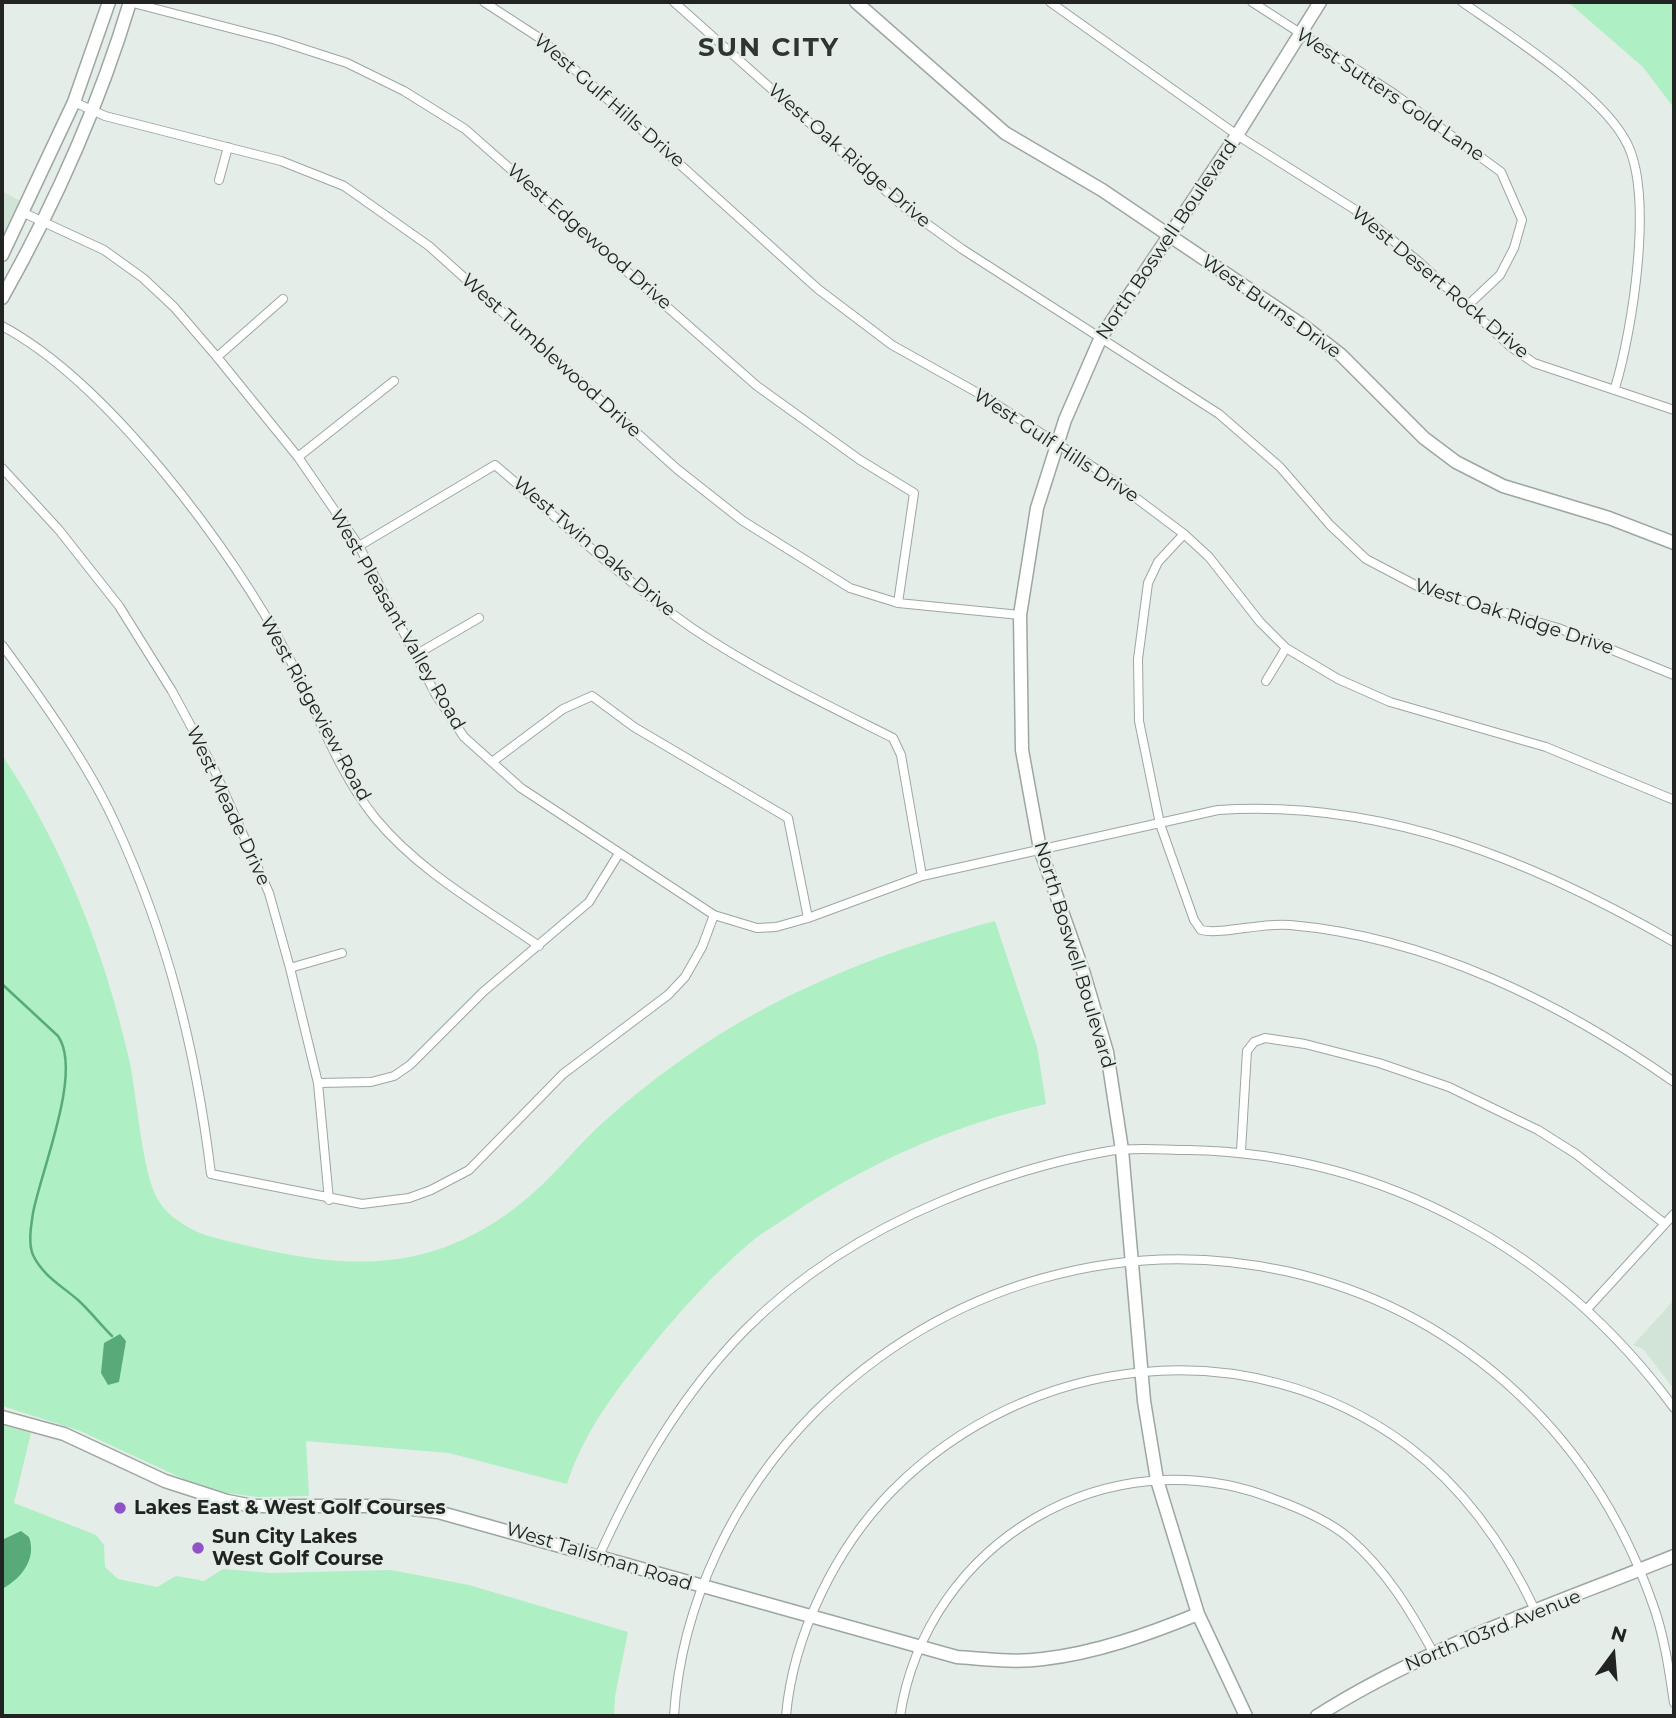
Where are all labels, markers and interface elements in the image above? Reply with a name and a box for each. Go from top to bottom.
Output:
street label: West Sutters Gold Lane [1291,23,1489,167]
street label: West Gulf Hills Drive [529,29,689,173]
district label: SUN CITY [699,32,839,64]
street label: West Oak Ridge Drive [763,79,935,233]
street label: North Boswell Boulevard [1092,136,1242,344]
street label: West Edgewood Drive [502,159,676,315]
street label: West Desert Rock Drive [1347,202,1533,364]
street label: West Burns Drive [1197,250,1345,364]
street label: West Tumblewood Drive [456,269,646,443]
street label: West Gulf Hills Drive [969,384,1143,508]
street label: West Twin Oaks Drive [508,472,680,622]
street label: West Pleasant Valley Road [324,506,470,734]
street label: West Oak Ridge Drive [1412,574,1616,660]
street label: West Ridgeview Road [255,613,375,805]
street label: West Meade Drive [181,723,275,889]
street label: North Boswell Boulevard [1029,839,1119,1071]
place label: Lakes East & West Golf Courses [134,1497,446,1519]
marker: Lakes East & West Golf Courses [112,1500,128,1516]
street label: West Talisman Road [503,1518,695,1596]
place label: Sun City Lakes West Golf Course [212,1526,383,1570]
marker: Sun City Lakes West Golf Course [190,1540,206,1556]
street label: North 103rd Avenue [1402,1585,1584,1677]
north arrow [1578,1620,1648,1690]
text: N [1608,1621,1629,1648]

